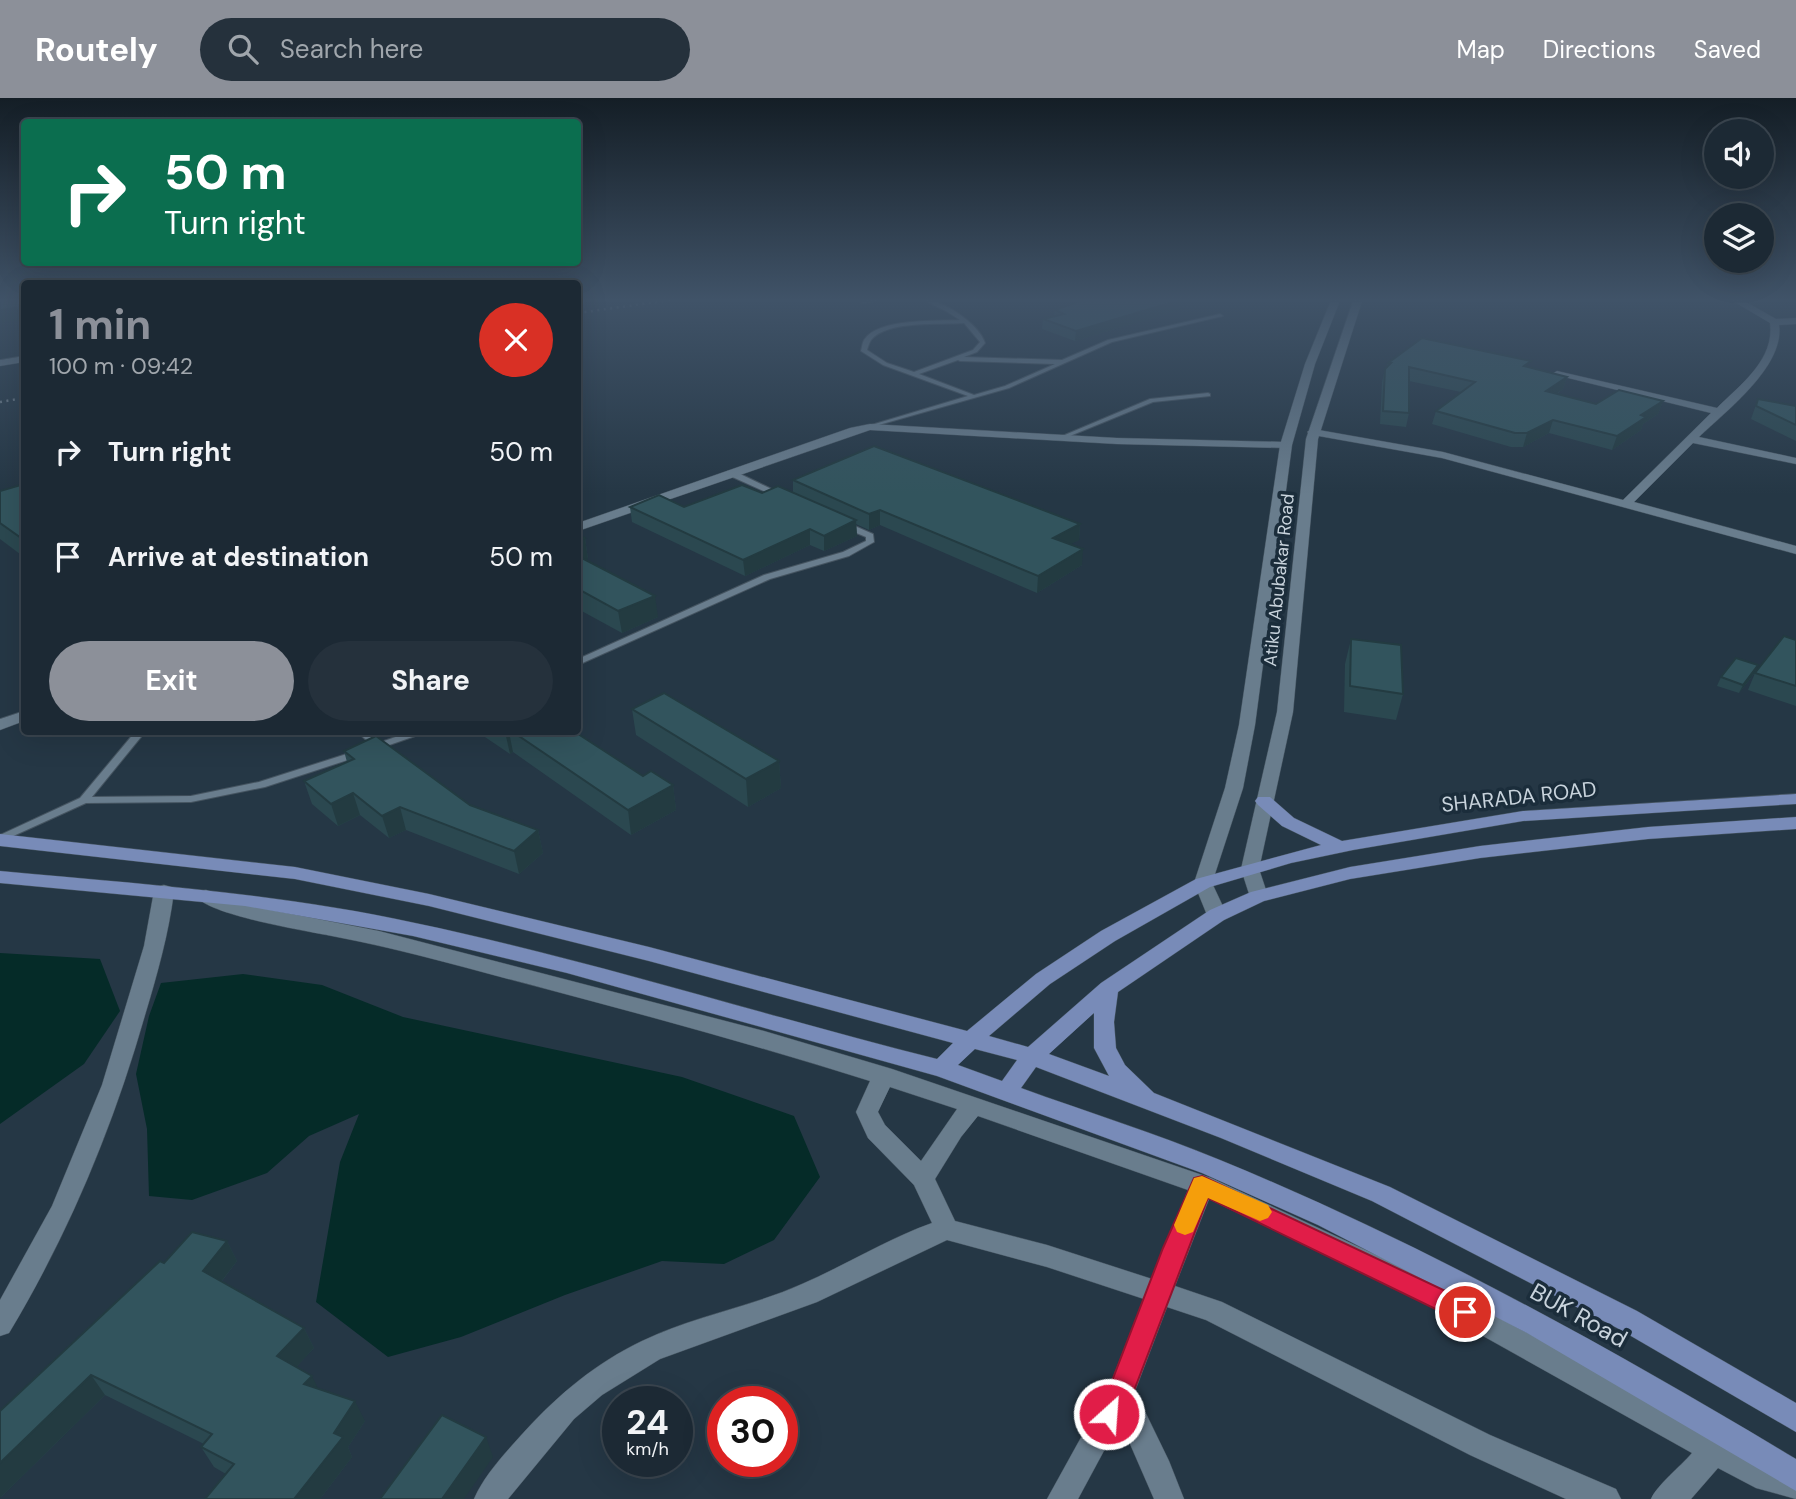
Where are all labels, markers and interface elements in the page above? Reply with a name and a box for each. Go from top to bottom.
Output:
search box [200,18,690,81]
text: Routely [35,28,158,71]
icon: search [224,30,262,68]
text: Search here [280,32,423,66]
text: Map [1457,34,1505,65]
text: Directions [1543,34,1656,65]
text: Saved [1694,34,1761,65]
map controls [1704,119,1774,273]
button: sound [1704,119,1774,189]
text: 50 m [164,140,287,204]
icon: right [49,147,140,238]
text: Turn right [164,202,306,244]
button: layers [1704,203,1774,273]
text: 1 min [49,297,151,352]
button: close [479,303,553,377]
text: 100 m · 09:42 [49,351,193,381]
icon: right [49,433,87,471]
text: Turn right [108,435,232,469]
text: 50 m [489,435,553,469]
street label: Atiku Abubakar Road [1258,492,1300,668]
icon: arrive [49,538,87,576]
text: Arrive at destination [108,540,369,574]
text: 50 m [489,540,553,574]
button: Exit [49,641,294,721]
button: Share [308,641,553,721]
street label: SHARADA ROAD [1440,775,1598,819]
street label: BUK Road [1525,1276,1633,1354]
pin [1435,1282,1495,1342]
icon: arrive [1446,1293,1484,1331]
position arrow [1072,1377,1146,1451]
speed limit sign: 30 [707,1386,798,1477]
text: 24 [626,1399,669,1445]
text: km/h [626,1437,669,1461]

